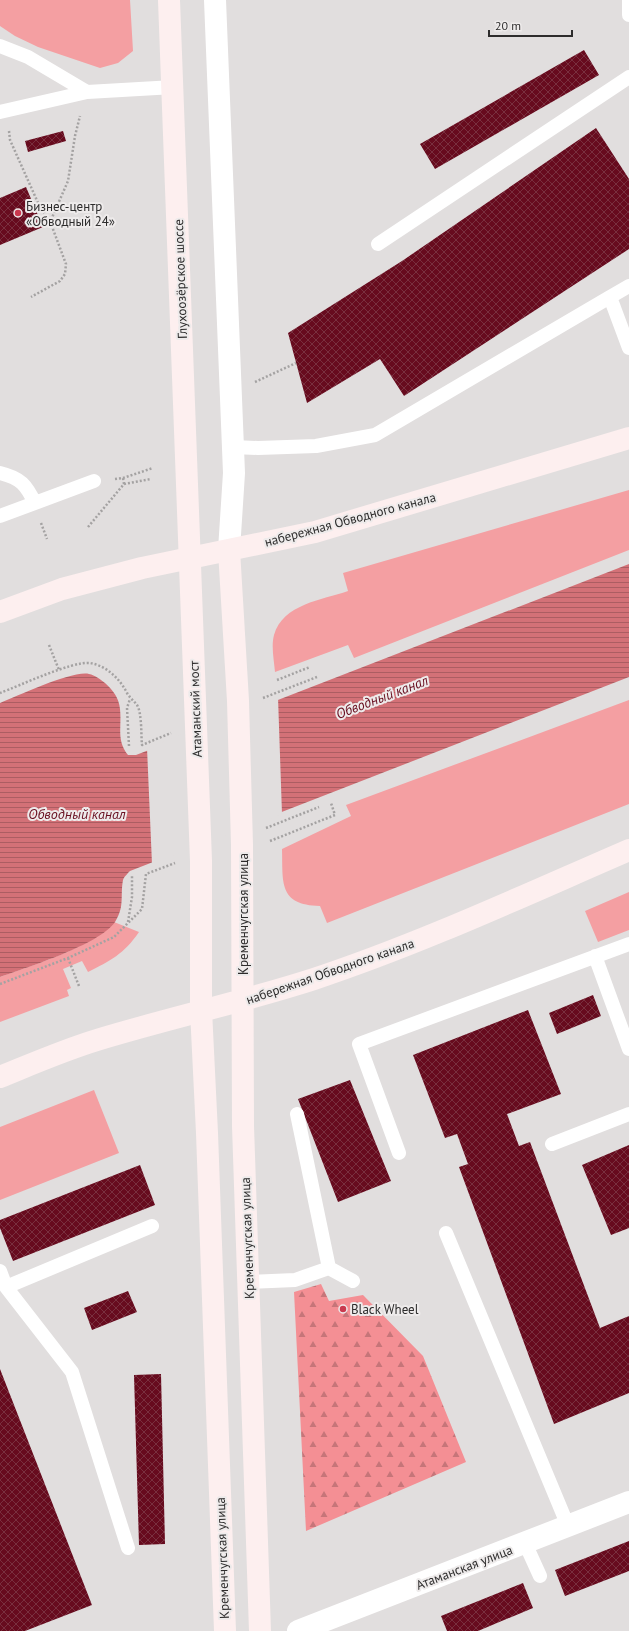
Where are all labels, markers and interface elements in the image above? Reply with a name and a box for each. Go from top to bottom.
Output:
scale bar [489,12,572,38]
text: 20 m [495,18,521,33]
place label: Бизнес-центр «Обводный 24» [26,198,115,230]
marker: Бизнес-центр «Обводный 24» [13,208,23,218]
street label: Глухоозёрское шоссе [170,219,191,339]
street label: набережная Обводного канала [263,488,438,551]
street label: Атаманский мост [185,660,206,758]
water label: Обводный канал [333,671,431,723]
water label: Обводный канал [28,805,126,823]
street label: Кременчугская улица [235,853,252,975]
street label: набережная Обводного канала [244,935,416,1008]
street label: Кременчугская улица [237,1177,258,1299]
place label: Black Wheel [351,1301,419,1318]
marker: Black Wheel [338,1304,348,1314]
street label: Кременчугская улица [212,1497,233,1619]
street label: Атаманская улица [414,1541,515,1594]

